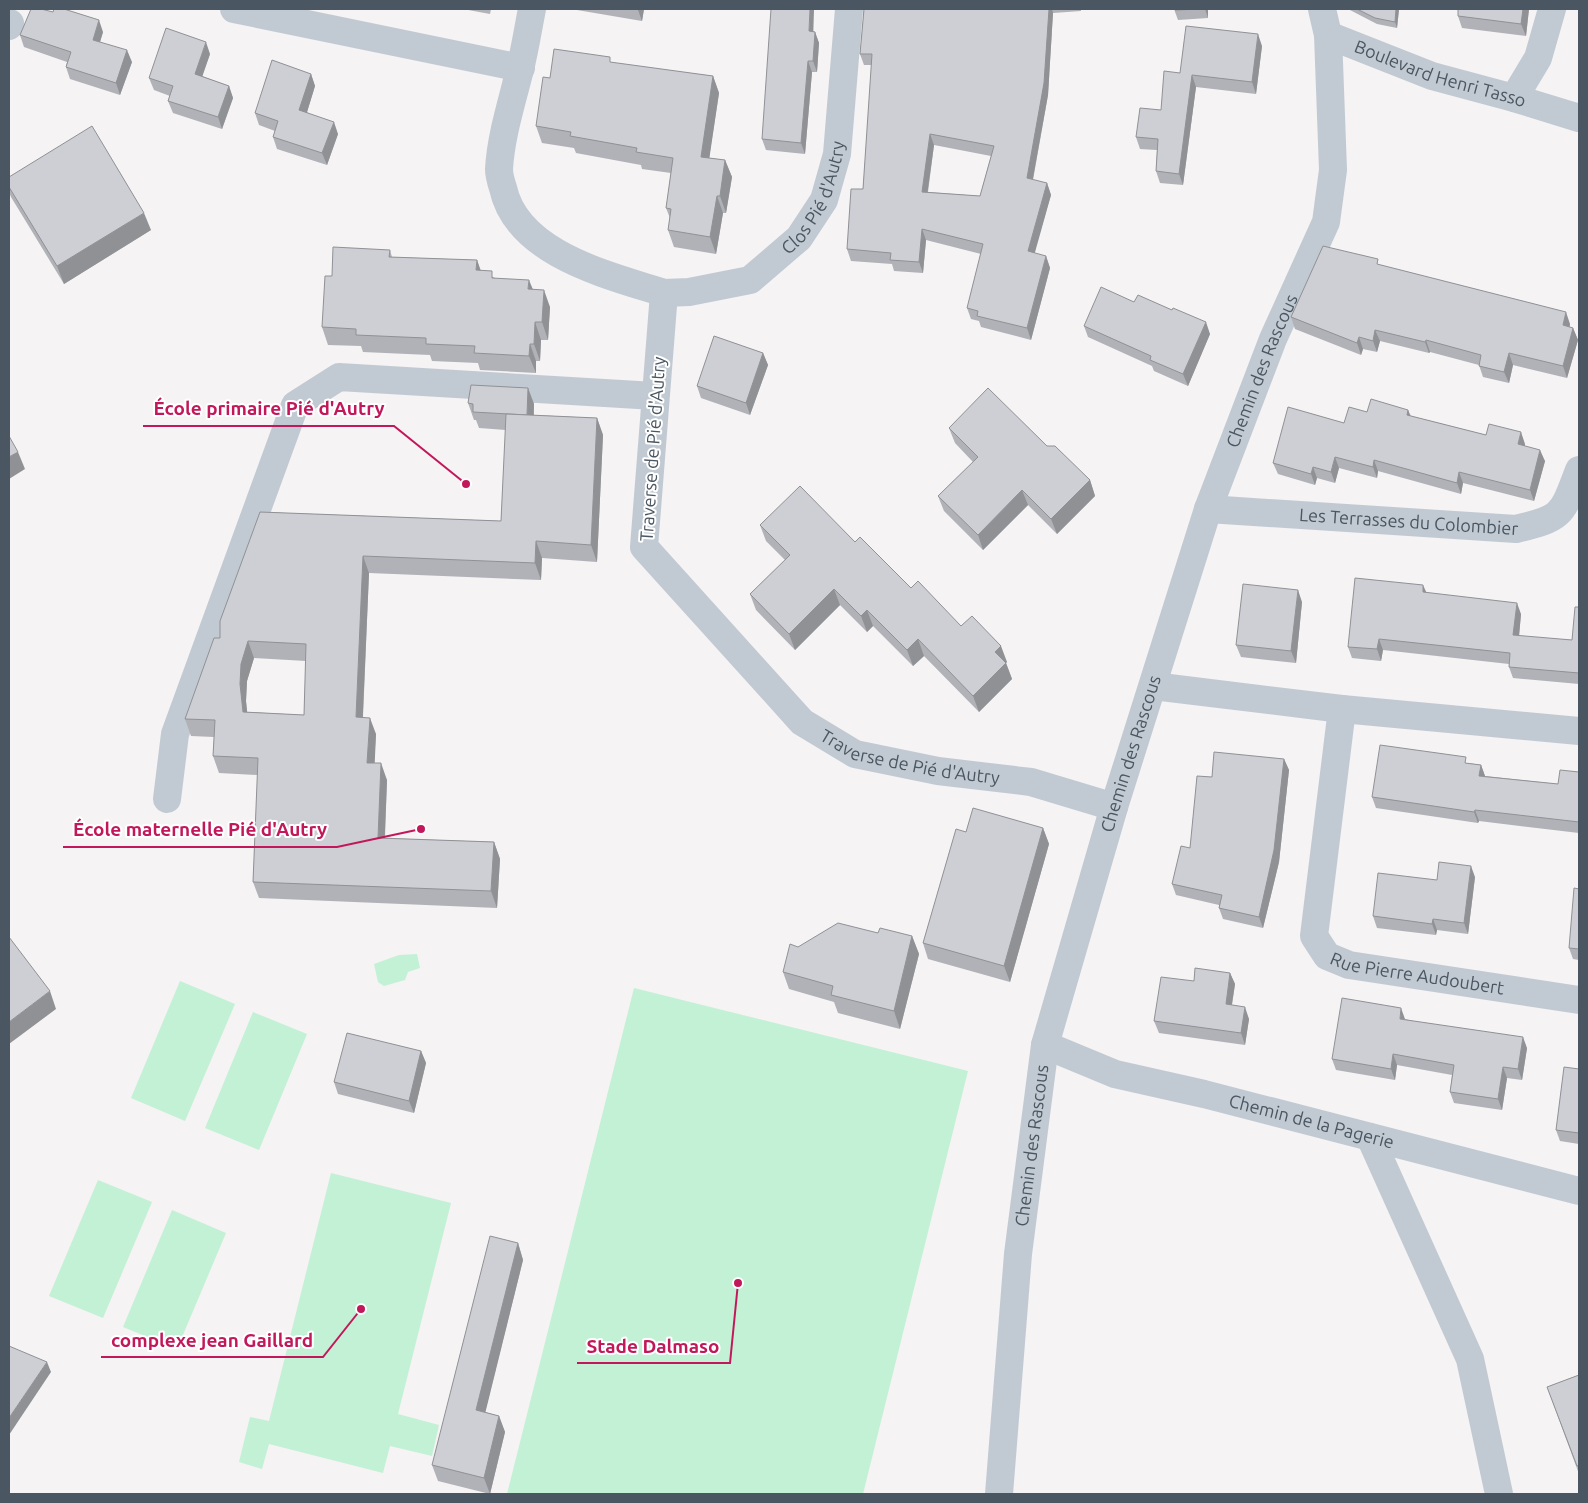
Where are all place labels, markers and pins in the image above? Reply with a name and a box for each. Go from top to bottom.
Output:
callout: École primaire Pié d'Autry [143,392,394,426]
callout: École maternelle Pié d'Autry [63,813,337,847]
callout: complexe jean Gaillard [101,1323,323,1357]
callout: Stade Dalmaso [577,1329,730,1363]

